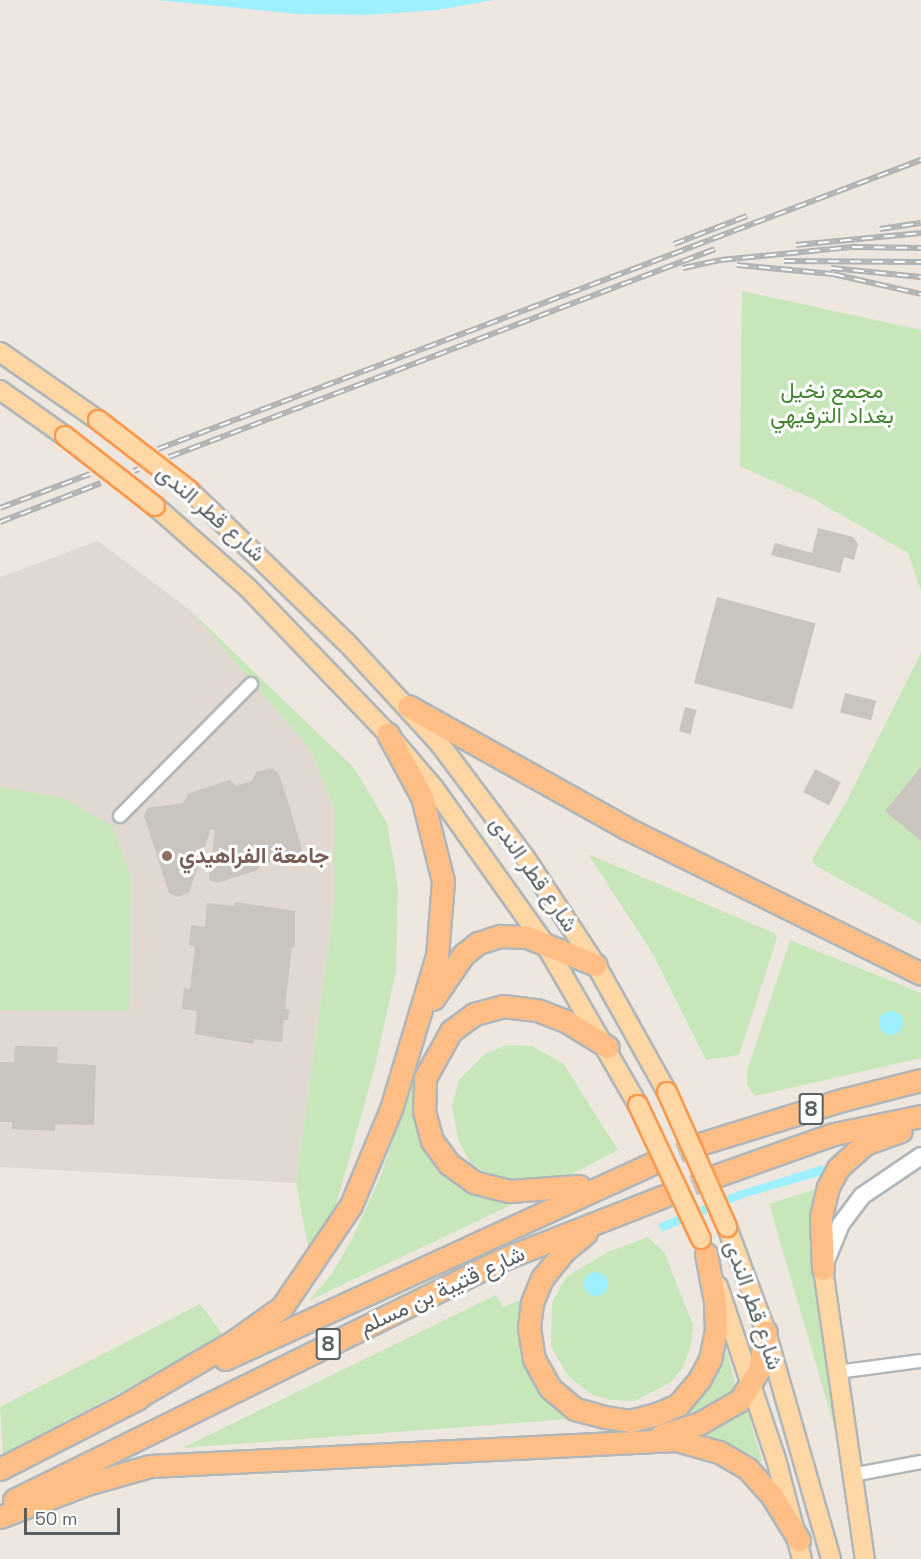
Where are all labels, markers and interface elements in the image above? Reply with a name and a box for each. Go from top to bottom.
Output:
park label: مجمع نخيل بغداد الترفيهي [770,377,894,428]
street label: شارع قطر الندى [151,459,271,567]
street label: شارع قطر الندى [484,811,584,937]
place label: جامعة الفراهيدي [179,843,329,869]
marker: جامعة الفراهيدي [160,849,174,863]
road number: 8 [798,1091,824,1127]
street label: شارع قطر الندى [720,1237,788,1373]
street label: شارع قتيبة بن مسلم [355,1240,529,1340]
road number: 8 [314,1326,342,1362]
scale bar [27,1496,123,1534]
text: 50 m [35,1507,77,1530]

